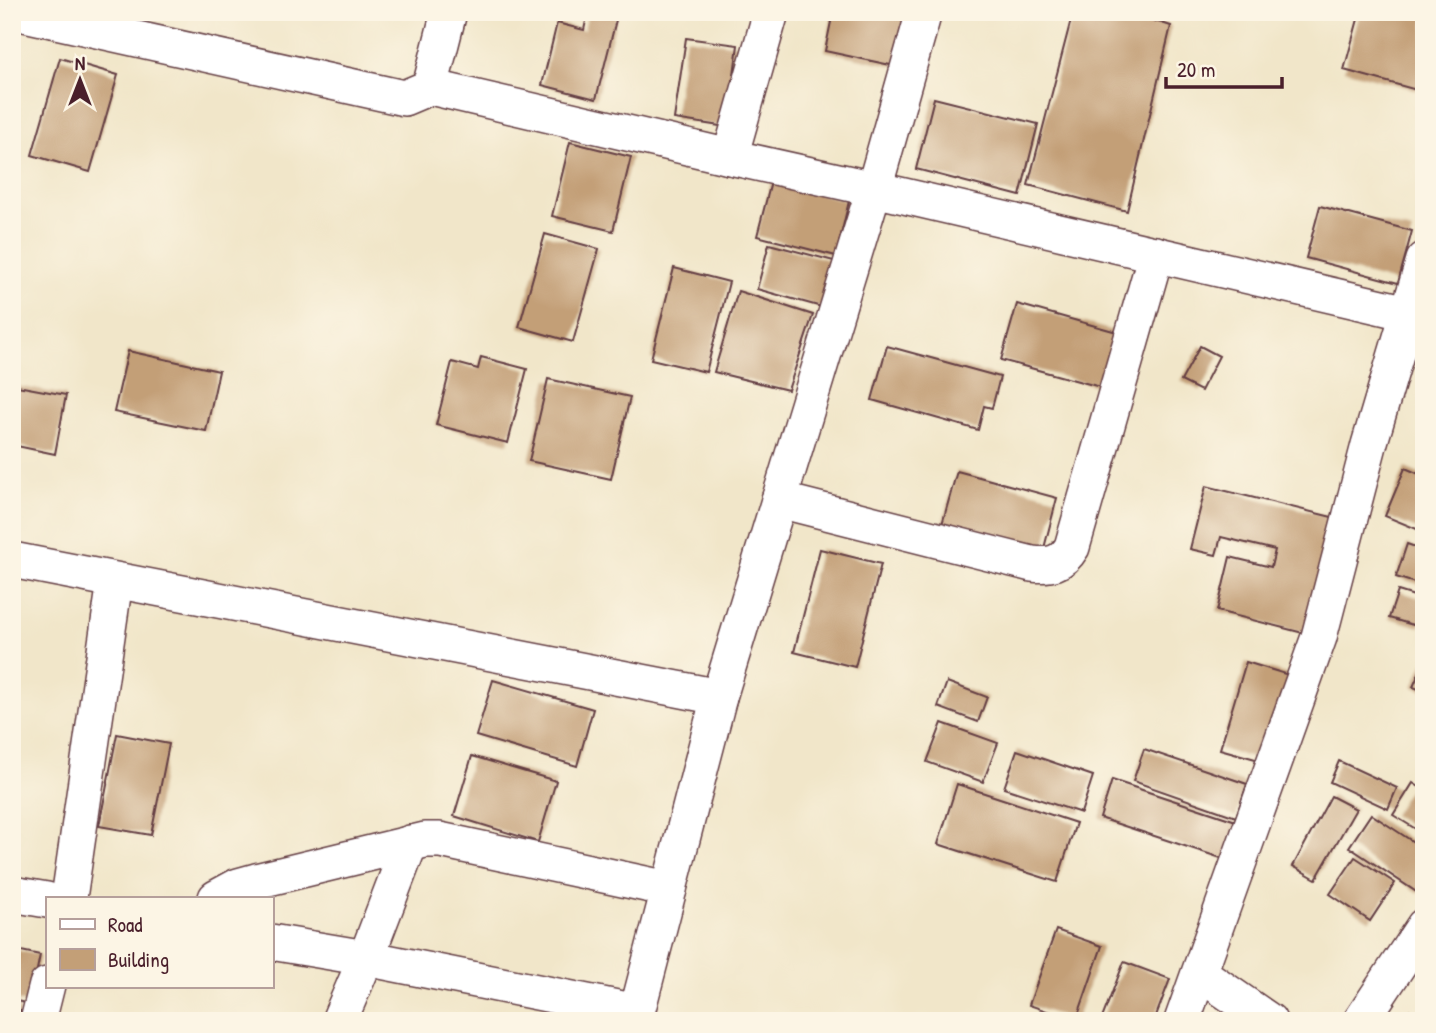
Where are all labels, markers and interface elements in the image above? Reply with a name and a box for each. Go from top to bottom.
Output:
north arrow [46,46,116,116]
scale bar [1166,46,1282,90]
text: N [75,50,85,76]
text: 20 m [1177,55,1215,84]
legend [46,897,273,988]
text: Road [108,910,142,939]
text: Building [108,945,169,974]

